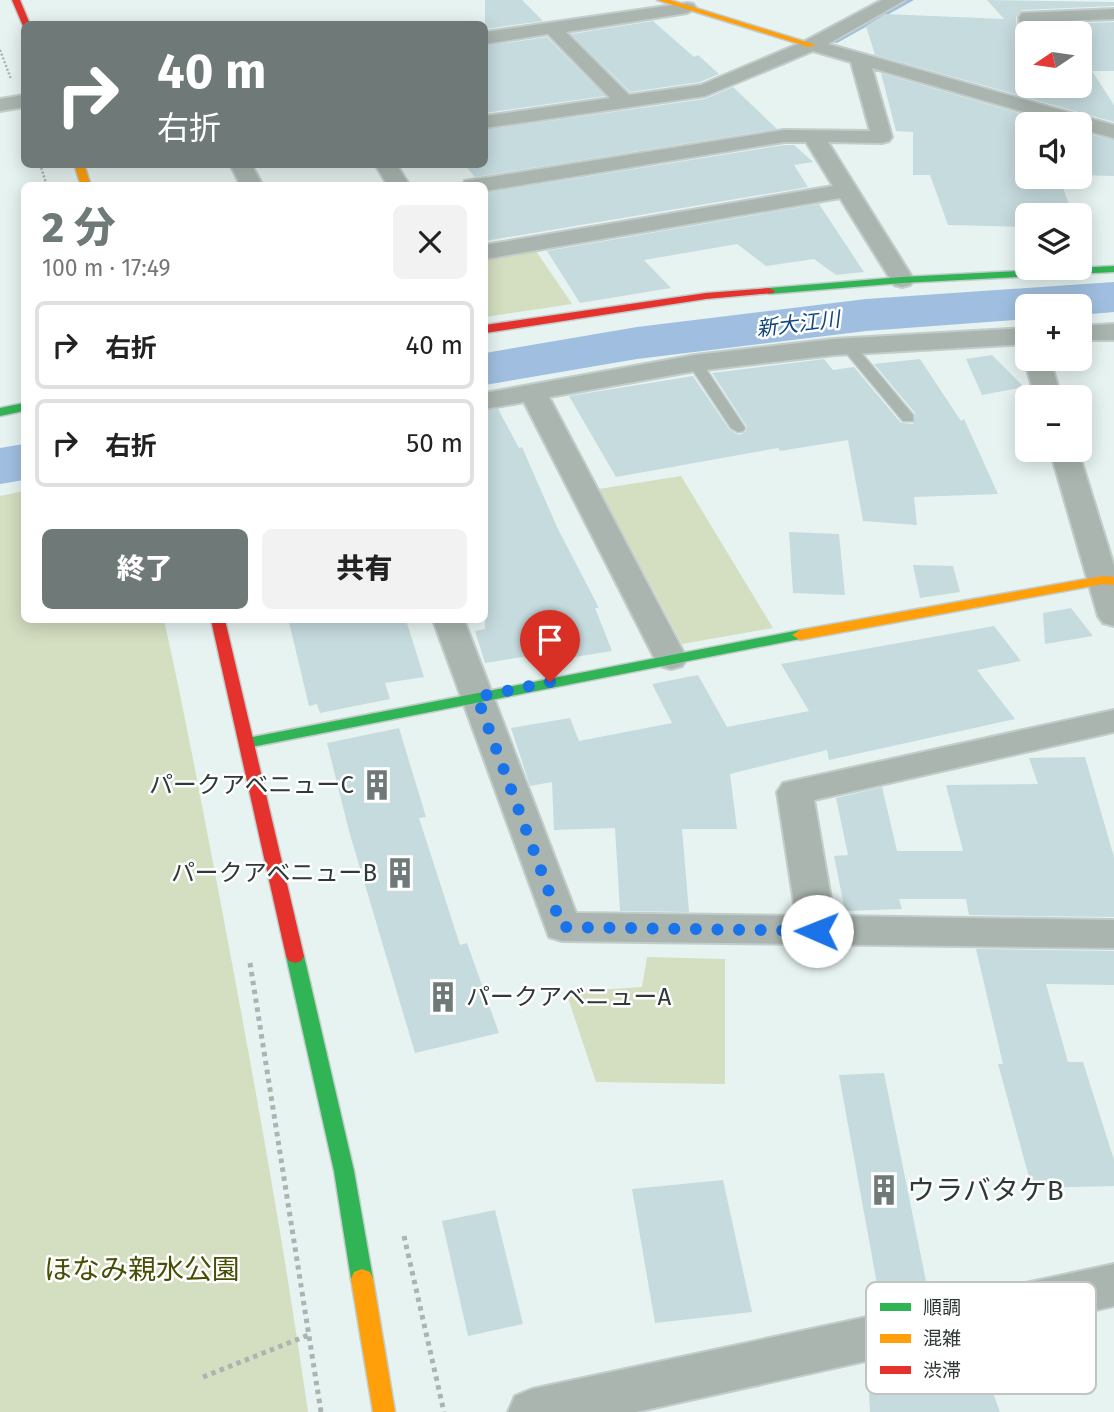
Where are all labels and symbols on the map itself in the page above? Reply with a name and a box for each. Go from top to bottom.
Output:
north arrow [1015,21,1092,98]
water label: 新大江川 [755,306,843,342]
pin [520,610,580,682]
building icon: パークアベニューC [360,768,394,802]
place label: パークアベニューC [149,771,354,799]
building icon: パークアベニューB [383,856,417,890]
place label: パークアベニューB [171,859,377,887]
position arrow [780,894,854,968]
building icon: パークアベニューA [426,980,460,1014]
place label: パークアベニューA [466,983,672,1011]
building icon: ウラバタケB [867,1173,901,1207]
place label: ウラバタケB [907,1174,1064,1207]
park label: ほなみ親水公園 [44,1253,240,1286]
legend [866,1282,1096,1394]
text: 順調 [923,1296,961,1319]
text: 混雑 [923,1327,961,1350]
text: 渋滞 [923,1359,961,1382]

